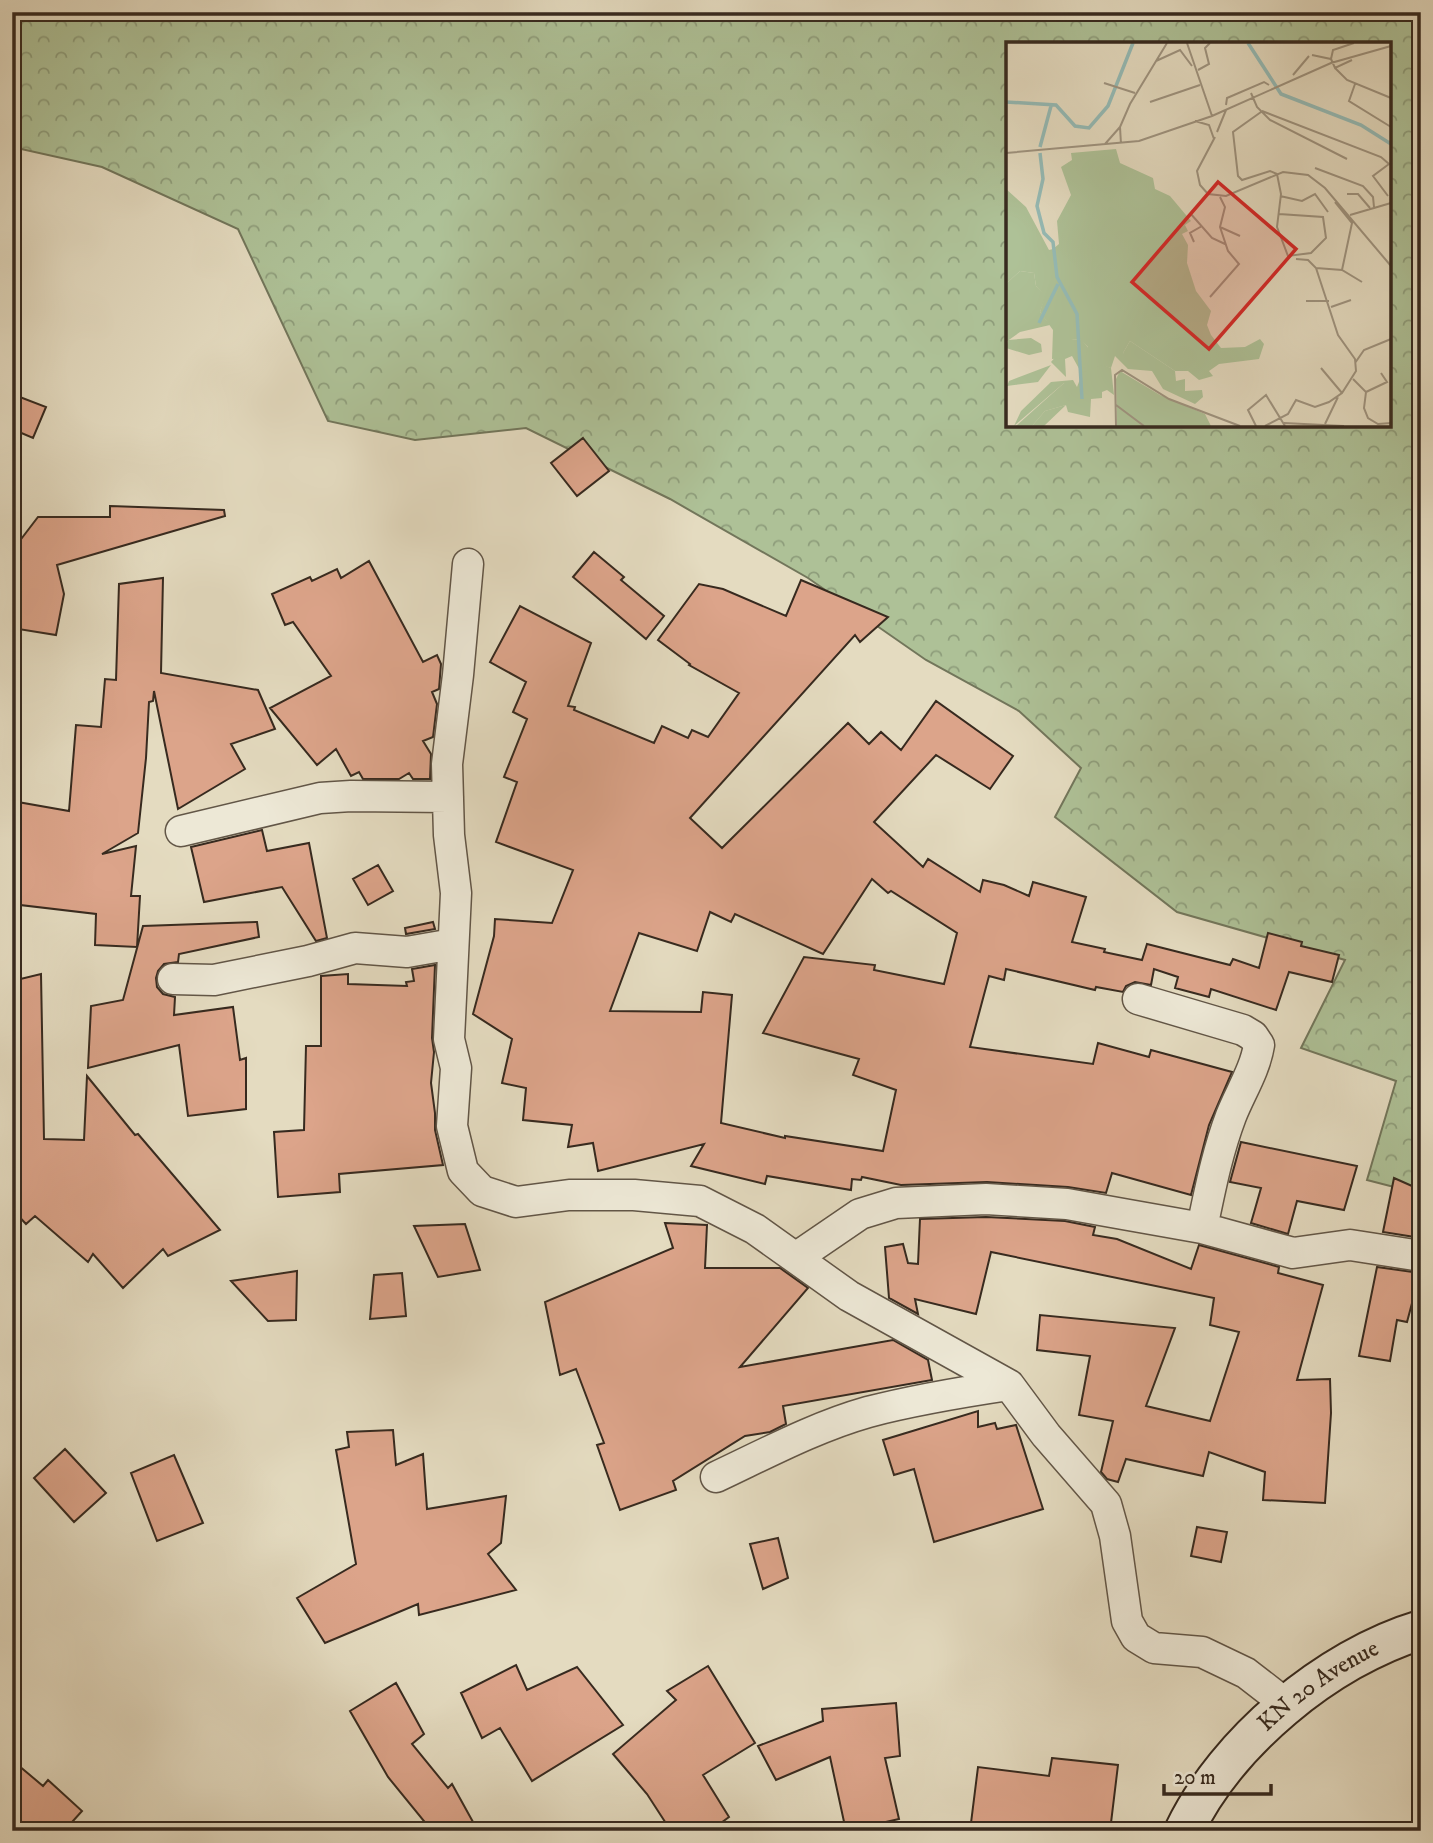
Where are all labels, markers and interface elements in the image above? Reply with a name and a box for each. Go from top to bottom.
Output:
inset map [1006,42,1391,427]
street label: KN 20 Avenue [1252,1633,1384,1738]
scale bar [1164,1752,1270,1796]
text: 20 m [1174,1765,1216,1791]

